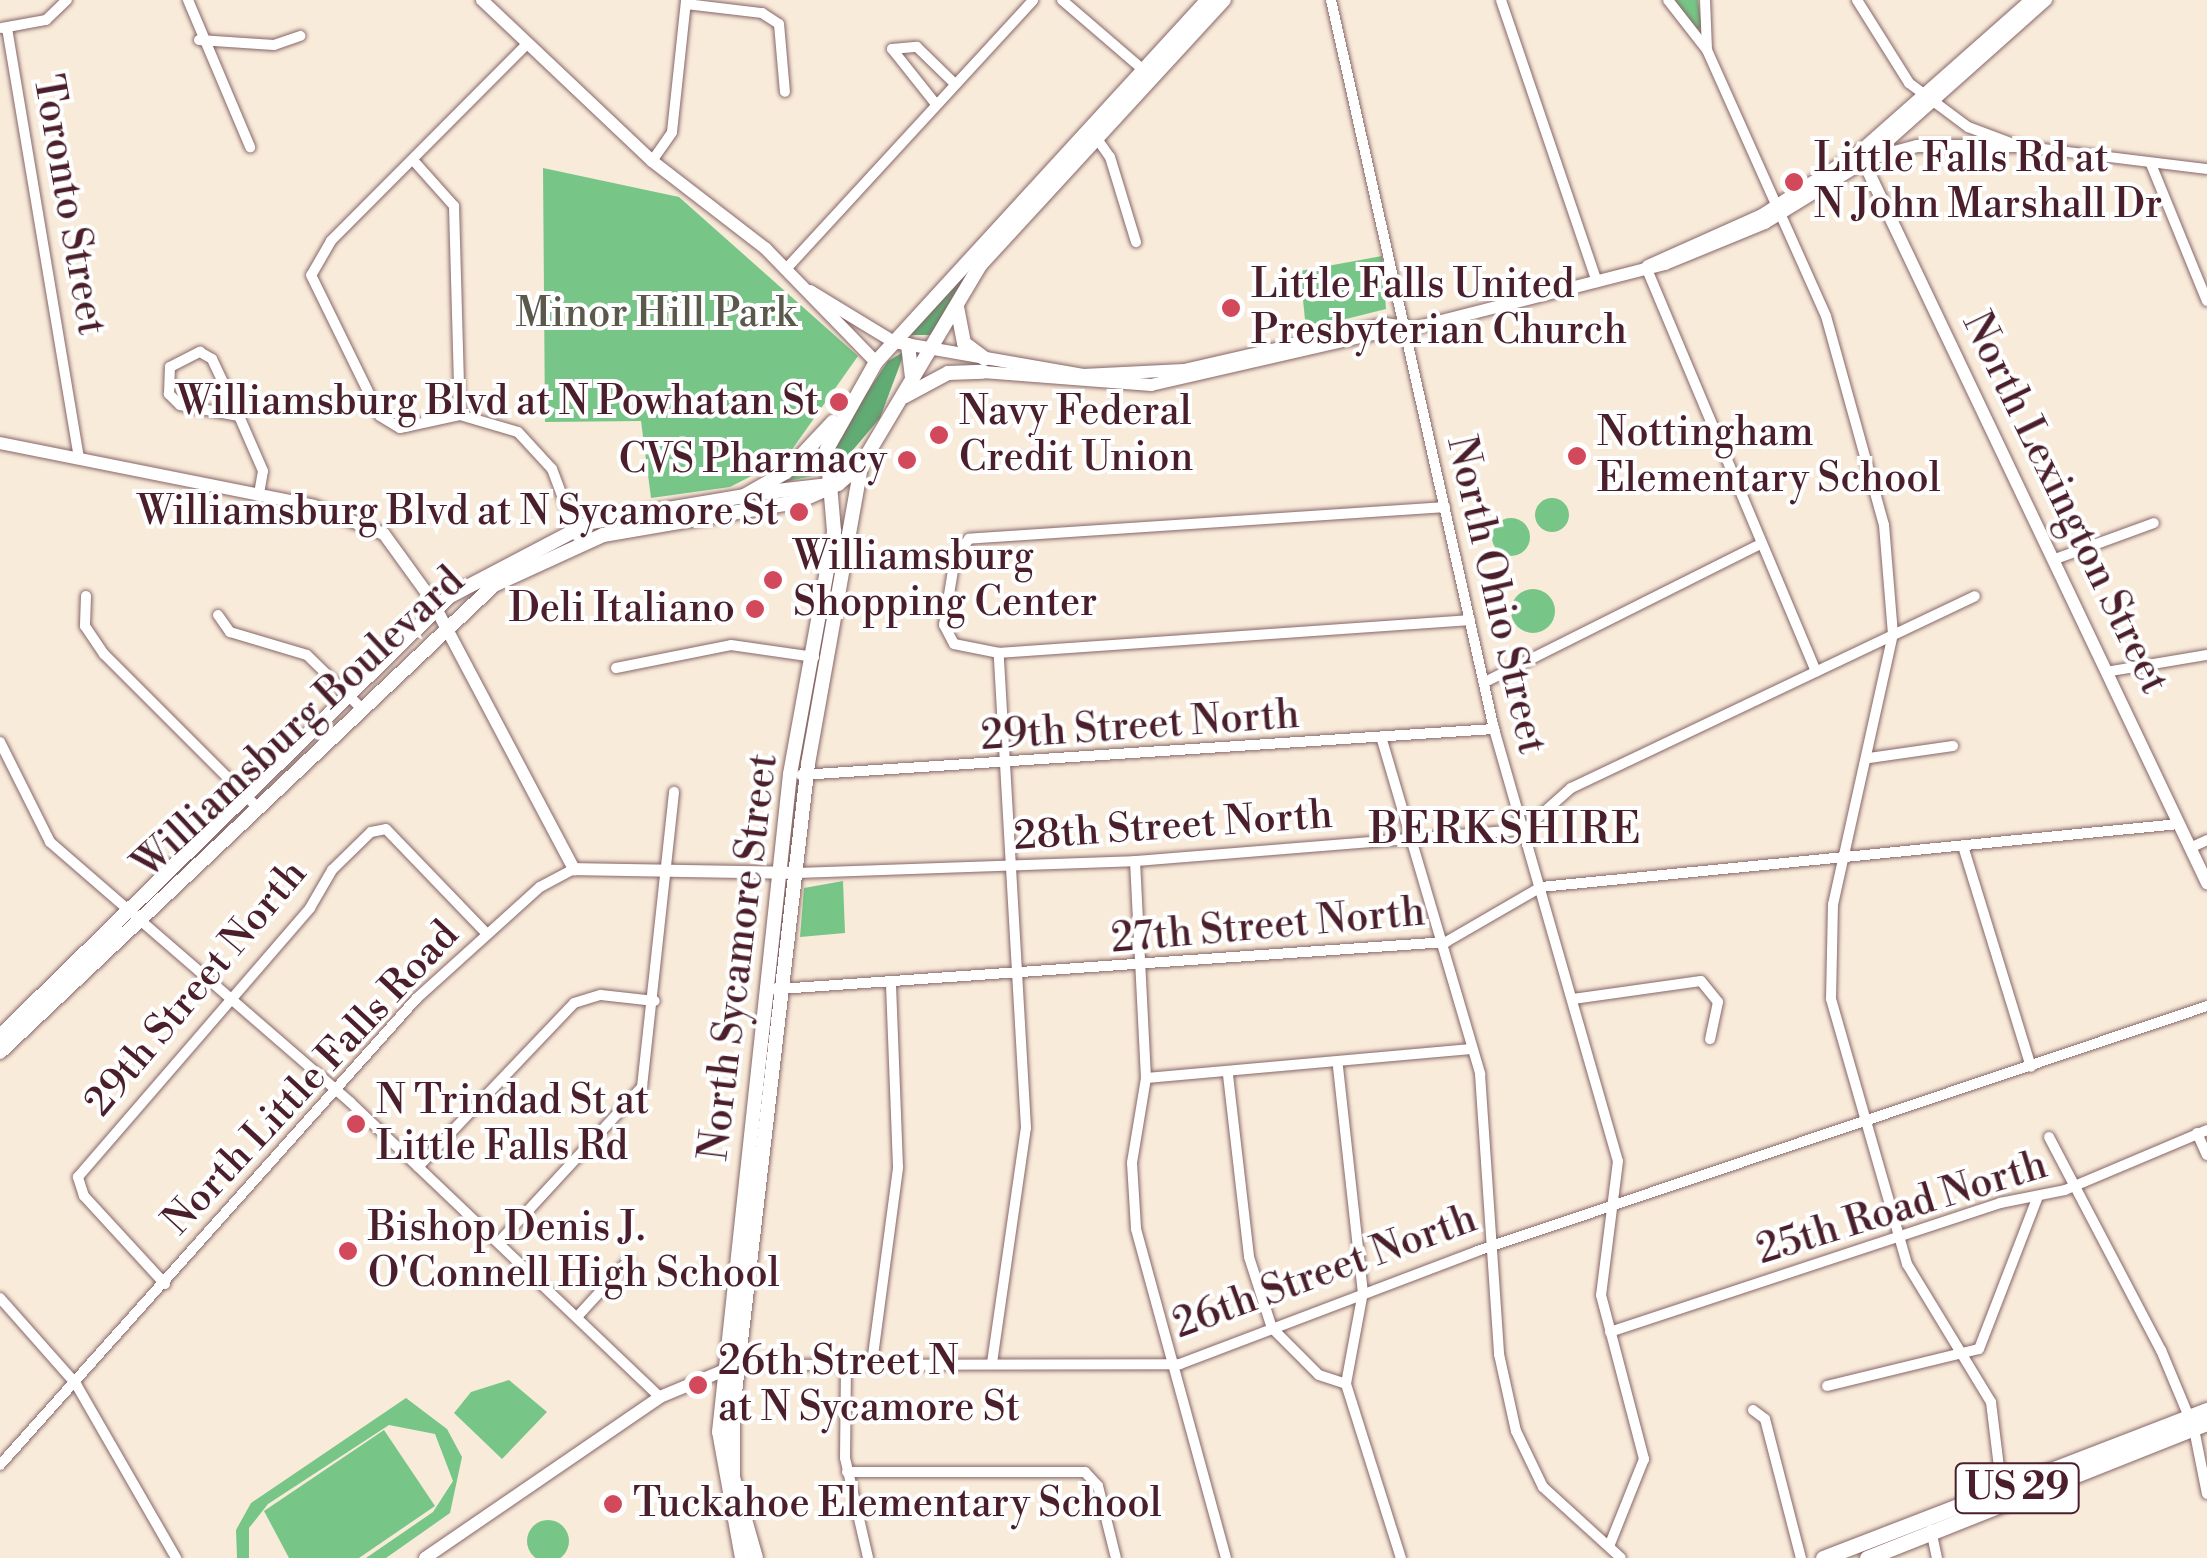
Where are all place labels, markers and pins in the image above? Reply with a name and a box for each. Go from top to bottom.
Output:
place label: Little Falls Rd at N John Marshall Dr [1814,135,2162,229]
marker: Little Falls Rd at N John Marshall Dr [1783,171,1805,193]
place label: Little Falls United Presbyterian Church [1251,261,1627,355]
marker: Little Falls United Presbyterian Church [1220,297,1242,319]
place label: Williamsburg Blvd at N Powhatan St [176,378,819,426]
place label: Navy Federal Credit Union [959,388,1193,482]
marker: Williamsburg Blvd at N Powhatan St [828,391,850,413]
place label: Nottingham Elementary School [1597,409,1941,503]
marker: Navy Federal Credit Union [928,424,950,446]
place label: CVS Pharmacy [619,436,887,484]
marker: Nottingham Elementary School [1566,445,1588,467]
marker: CVS Pharmacy [896,449,918,471]
place label: Williamsburg Blvd at N Sycamore St [137,488,779,536]
marker: Williamsburg Blvd at N Sycamore St [788,501,810,523]
place label: Williamsburg Shopping Center [793,533,1097,627]
marker: Williamsburg Shopping Center [762,569,784,591]
place label: Deli Italiano [509,585,735,633]
marker: Deli Italiano [744,598,766,620]
place label: N Trindad St at Little Falls Rd [376,1077,649,1171]
marker: N Trindad St at Little Falls Rd [345,1113,367,1135]
place label: Bishop Denis J. O'Connell High School [368,1204,780,1298]
marker: Bishop Denis J. O'Connell High School [337,1240,359,1262]
place label: 26th Street N at N Sycamore St [718,1338,1020,1432]
marker: 26th Street N at N Sycamore St [687,1374,709,1396]
place label: Tuckahoe Elementary School [633,1480,1162,1528]
marker: Tuckahoe Elementary School [602,1493,624,1515]

